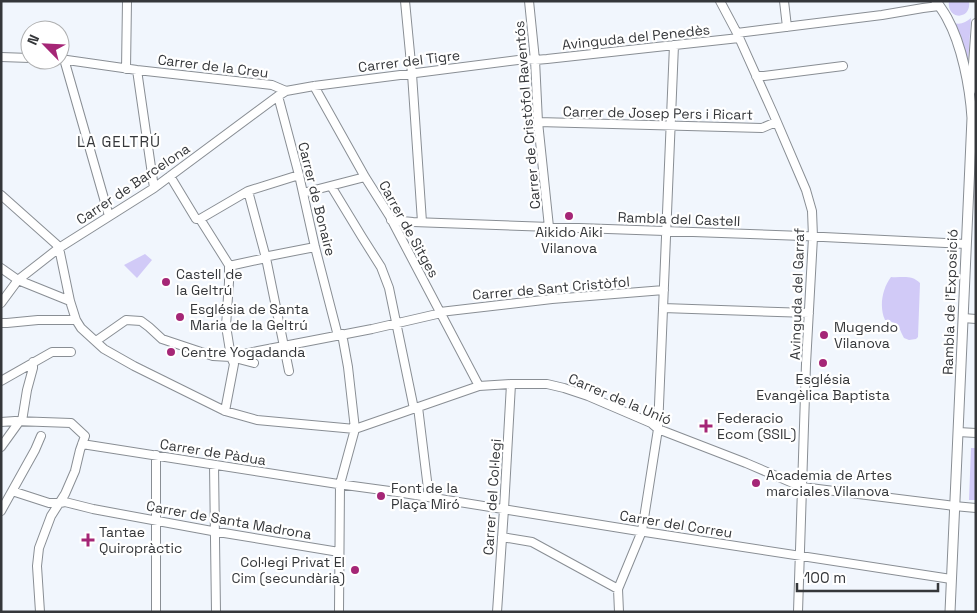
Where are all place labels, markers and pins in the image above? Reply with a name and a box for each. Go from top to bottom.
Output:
marker: Aikido Aiki Vilanova [563,210,575,222]
place label: Aikido Aiki Vilanova [535,223,603,257]
place label: Castell de la Geltrú [176,265,242,299]
marker: Castell de la Geltrú [160,276,172,288]
place label: Església de Santa Maria de la Geltrú [190,300,309,334]
marker: Església de Santa Maria de la Geltrú [174,311,186,323]
place label: Mugendo Vilanova [834,318,898,352]
marker: Mugendo Vilanova [818,329,830,341]
place label: Centre Yogadanda [181,343,305,361]
marker: Centre Yogadanda [165,346,177,358]
marker: Església Evangèlica Baptista [817,357,829,369]
place label: Església Evangèlica Baptista [756,370,890,404]
place label: Federacio Ecom (SSIL) [717,409,796,443]
marker: Federacio Ecom (SSIL) [699,419,713,433]
place label: Academia de Artes marciales Vilanova [766,466,892,500]
marker: Academia de Artes marciales Vilanova [750,477,762,489]
place label: Font de la Plaça Miró [391,479,460,513]
marker: Font de la Plaça Miró [375,490,387,502]
place label: Tantae Quiropràctic [99,523,182,557]
marker: Tantae Quiropràctic [81,533,95,547]
place label: Col·legi Privat El Cim (secundària) [232,553,345,587]
marker: Col·legi Privat El Cim (secundària) [349,564,361,576]

